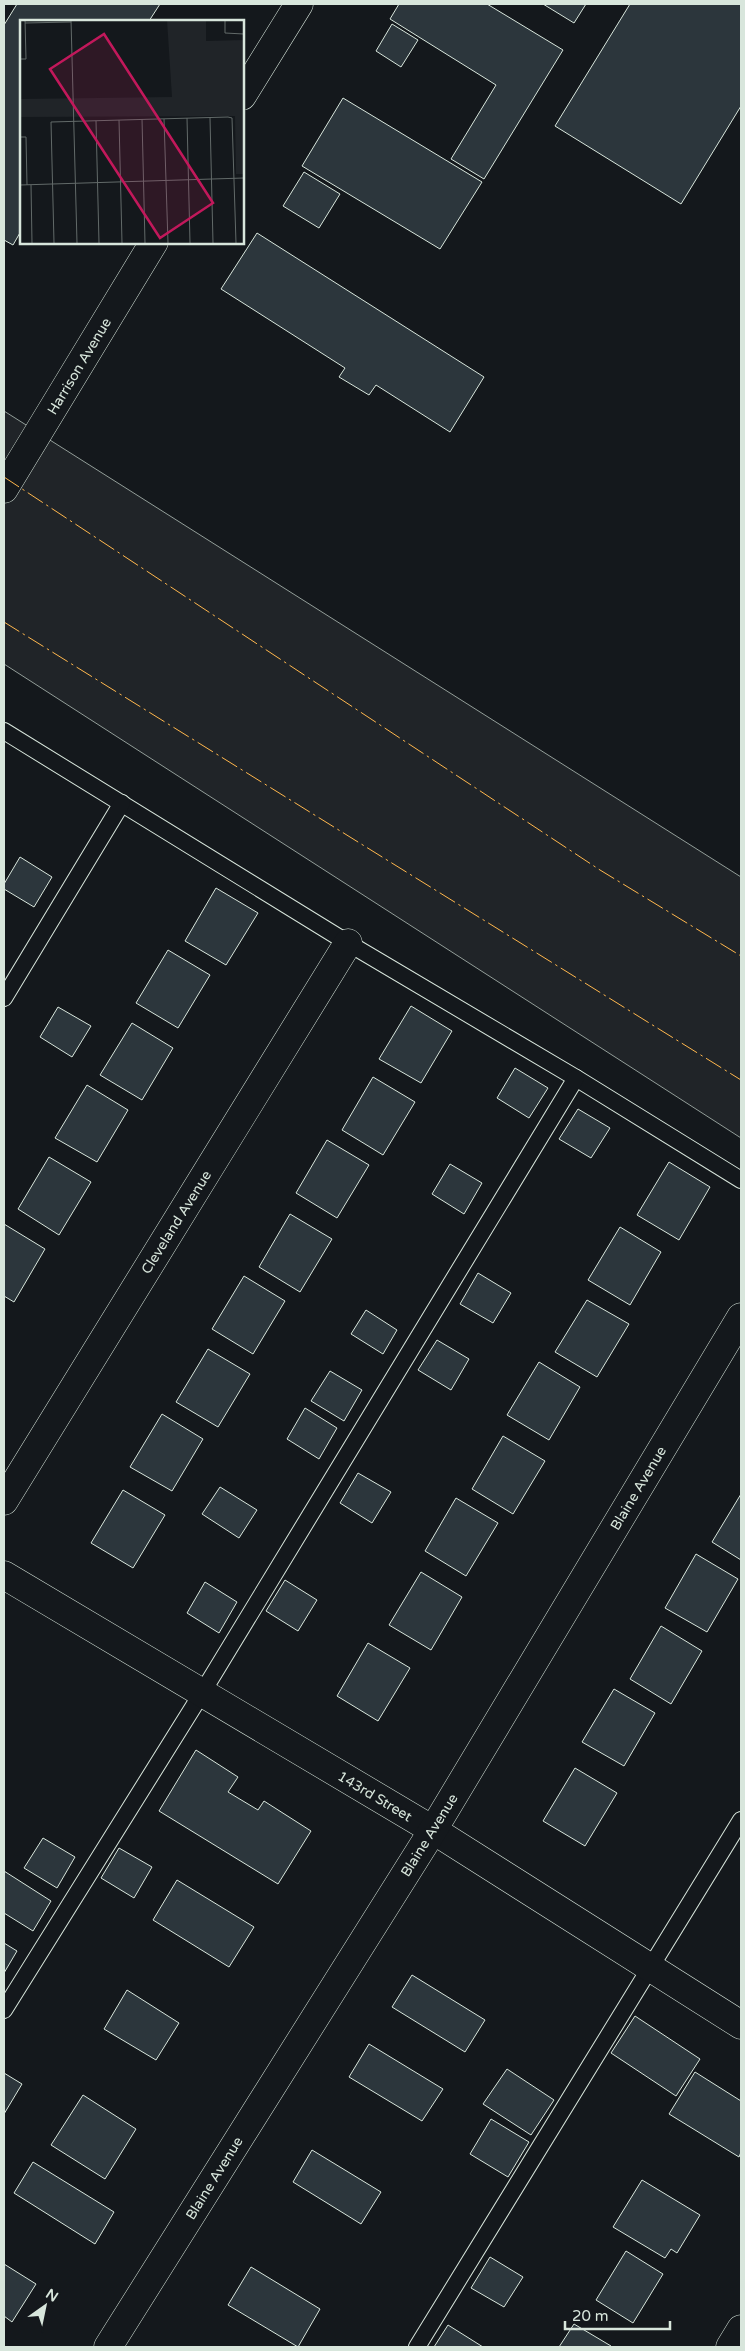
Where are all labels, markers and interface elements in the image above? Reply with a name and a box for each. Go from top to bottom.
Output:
inset map [20,20,244,244]
street label: Harrison Avenue [44,315,115,418]
street label: Cleveland Avenue [138,1167,215,1277]
street label: Blaine Avenue [607,1443,670,1533]
street label: 143rd Street [334,1768,416,1826]
street label: Blaine Avenue [397,1791,462,1880]
street label: Blaine Avenue [182,2134,247,2223]
north arrow [20,2281,70,2331]
text: N [42,2285,61,2306]
scale bar [565,2298,670,2330]
text: 20 m [572,2307,609,2325]

